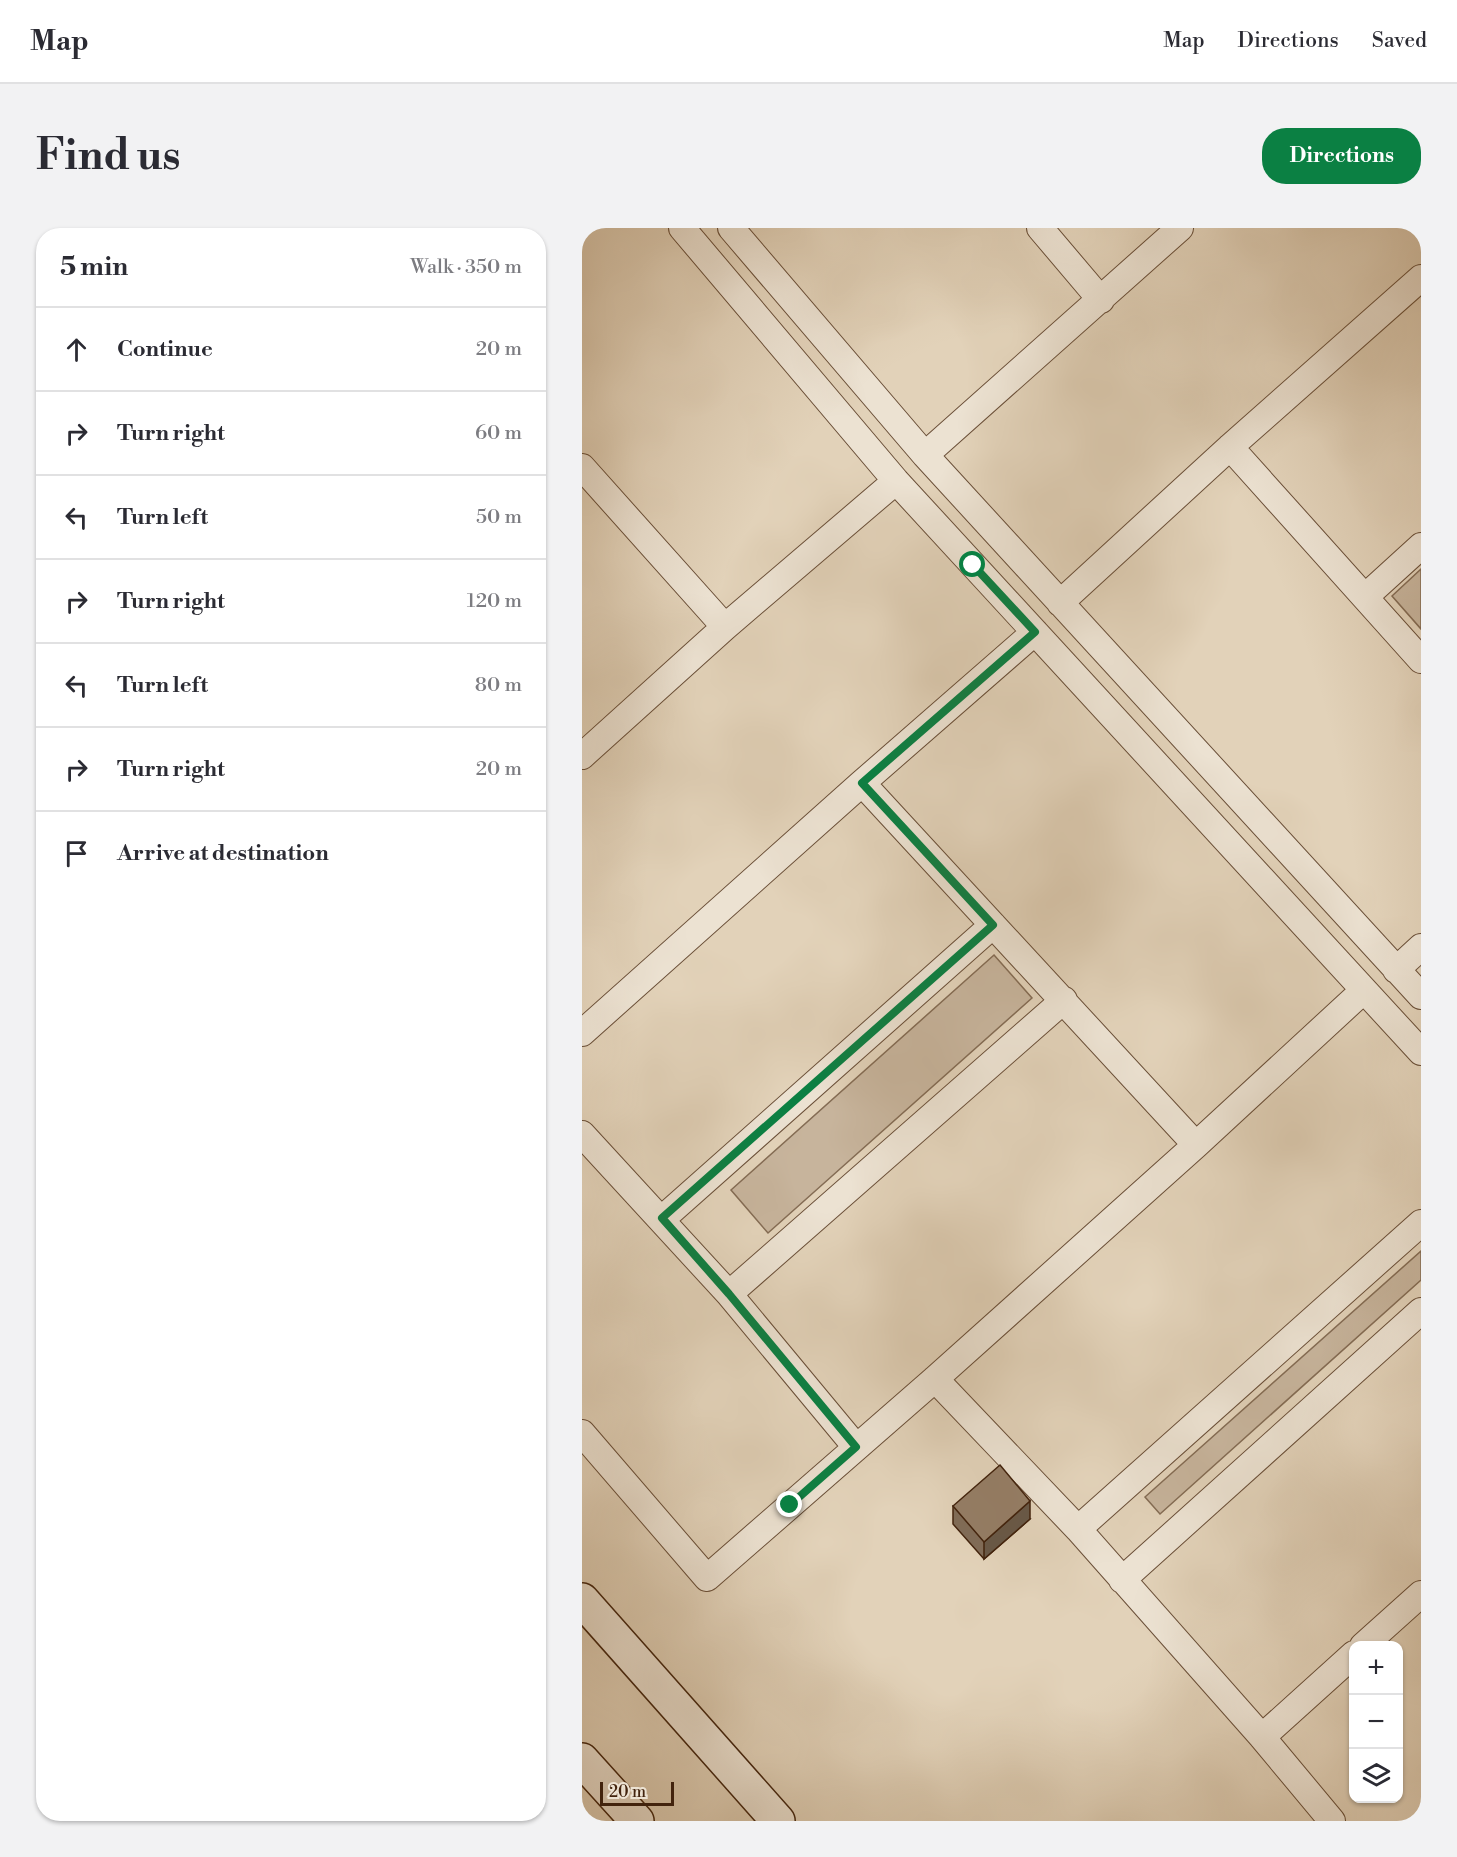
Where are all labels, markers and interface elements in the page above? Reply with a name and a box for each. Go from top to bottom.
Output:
text: Map [30,24,89,59]
text: Map [1163,28,1205,54]
text: Directions [1238,28,1339,54]
text: Saved [1372,28,1427,54]
button: Directions [1262,128,1421,184]
text: Find us [36,130,180,183]
text: 5 min [60,251,128,283]
text: Walk · 350 m [410,255,522,280]
icon: ahead [60,333,93,366]
text: Continue [117,336,213,363]
text: 20 m [476,337,522,362]
icon: right [60,417,93,450]
text: Turn right [117,420,225,447]
text: 60 m [475,421,522,446]
icon: left [60,501,93,534]
text: Turn left [117,504,208,531]
text: 50 m [476,505,522,530]
route start [959,551,985,577]
icon: right [60,585,93,618]
text: Turn right [117,588,225,615]
text: 120 m [467,589,522,614]
icon: left [60,669,93,702]
text: Turn left [117,672,208,699]
text: 80 m [475,673,522,698]
icon: right [60,753,93,786]
text: Turn right [117,756,225,783]
text: 20 m [476,757,522,782]
icon: arrive [60,837,93,870]
text: Arrive at destination [117,840,329,867]
route end [776,1491,802,1517]
map controls [1349,1641,1403,1803]
button: + [1349,1641,1403,1695]
button: − [1349,1695,1403,1749]
button: layers [1349,1749,1403,1803]
scale bar [600,1779,674,1806]
text: 20 m [609,1782,646,1802]

